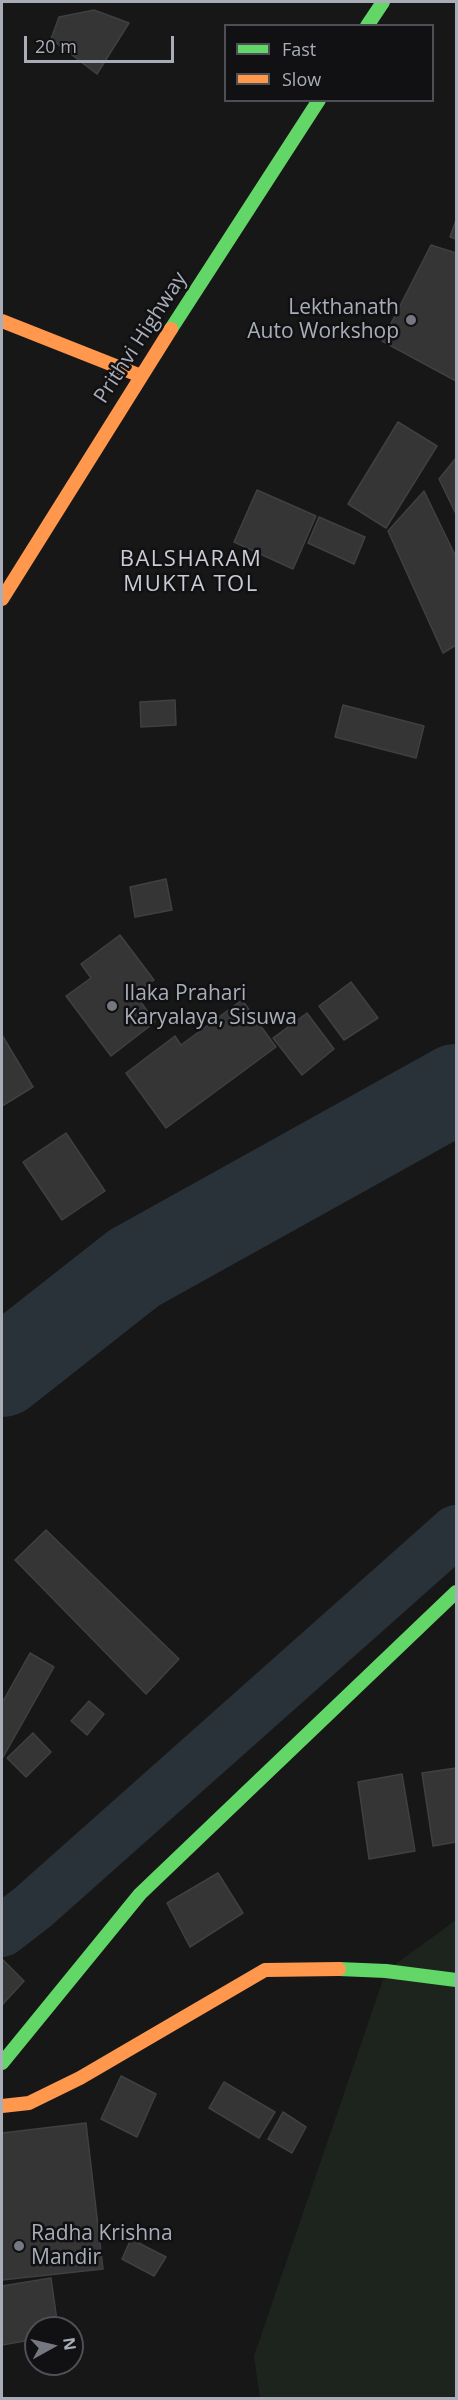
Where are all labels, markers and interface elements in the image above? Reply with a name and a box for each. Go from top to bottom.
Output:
scale bar [27,24,177,62]
legend [224,24,434,102]
text: 20 m [35,34,77,58]
text: Fast [282,37,316,61]
text: Slow [282,67,321,91]
street label: Prithvi Highway [89,268,193,408]
place label: Lekthanath Auto Workshop [247,295,399,345]
marker: Lekthanath Auto Workshop [404,313,418,327]
district label: BALSHARAM MUKTA TOL [120,547,262,598]
place label: Ilaka Prahari Karyalaya, Sisuwa [124,981,297,1031]
marker: Ilaka Prahari Karyalaya, Sisuwa [105,999,119,1013]
place label: Radha Krishna Mandir [31,2221,173,2271]
marker: Radha Krishna Mandir [12,2239,26,2253]
north arrow [24,2316,84,2376]
text: N [58,2336,82,2352]

